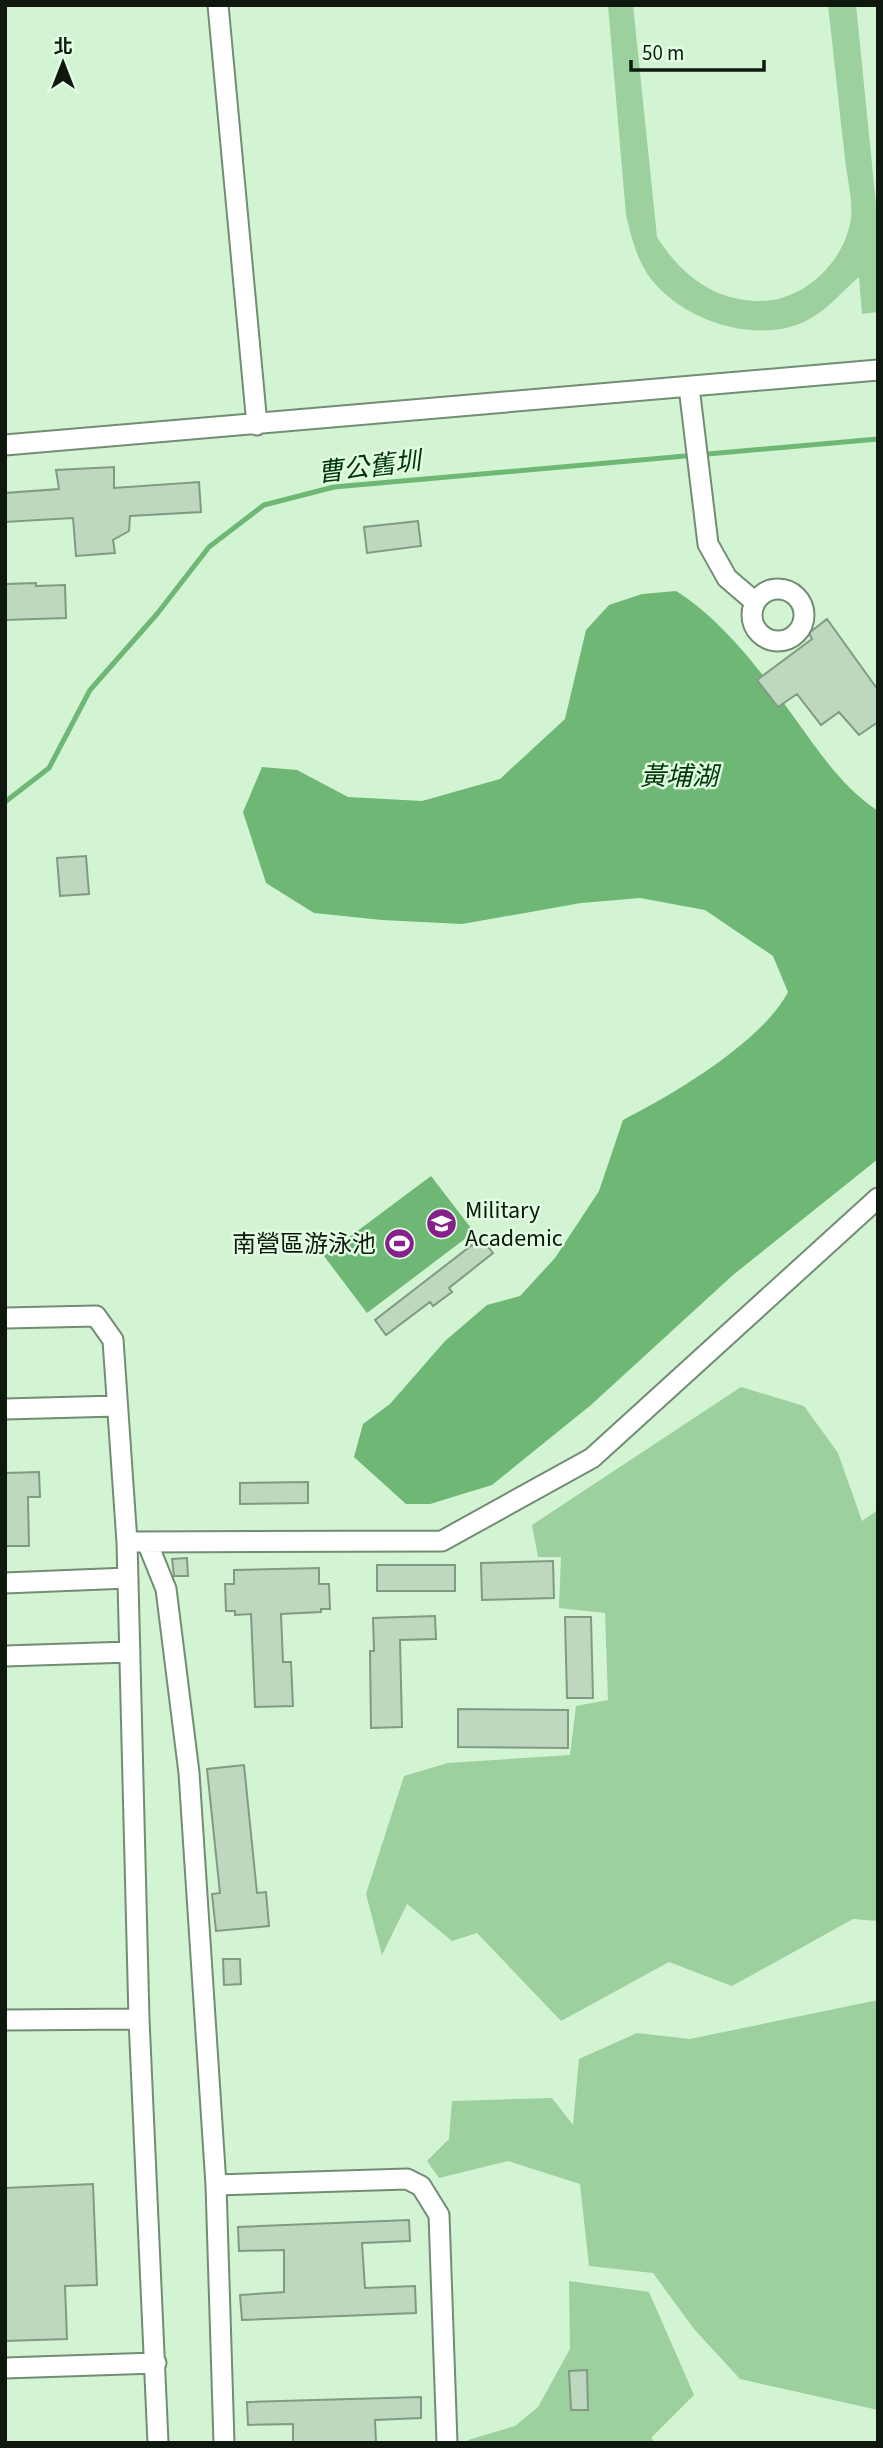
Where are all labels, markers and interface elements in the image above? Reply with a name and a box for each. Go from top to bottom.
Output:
north arrow [28,28,98,98]
scale bar [631,28,764,72]
text: 北 [53,34,73,61]
text: 50 m [642,38,684,68]
water label: 曹公舊圳 [315,442,427,492]
water label: 黃埔湖 [640,758,722,795]
place label: Military Academic [465,1193,563,1256]
school or university icon: Military Academic [425,1207,459,1241]
place label: 南營區游泳池 [232,1227,376,1262]
sports icon: 南營區游泳池 [382,1227,416,1261]

